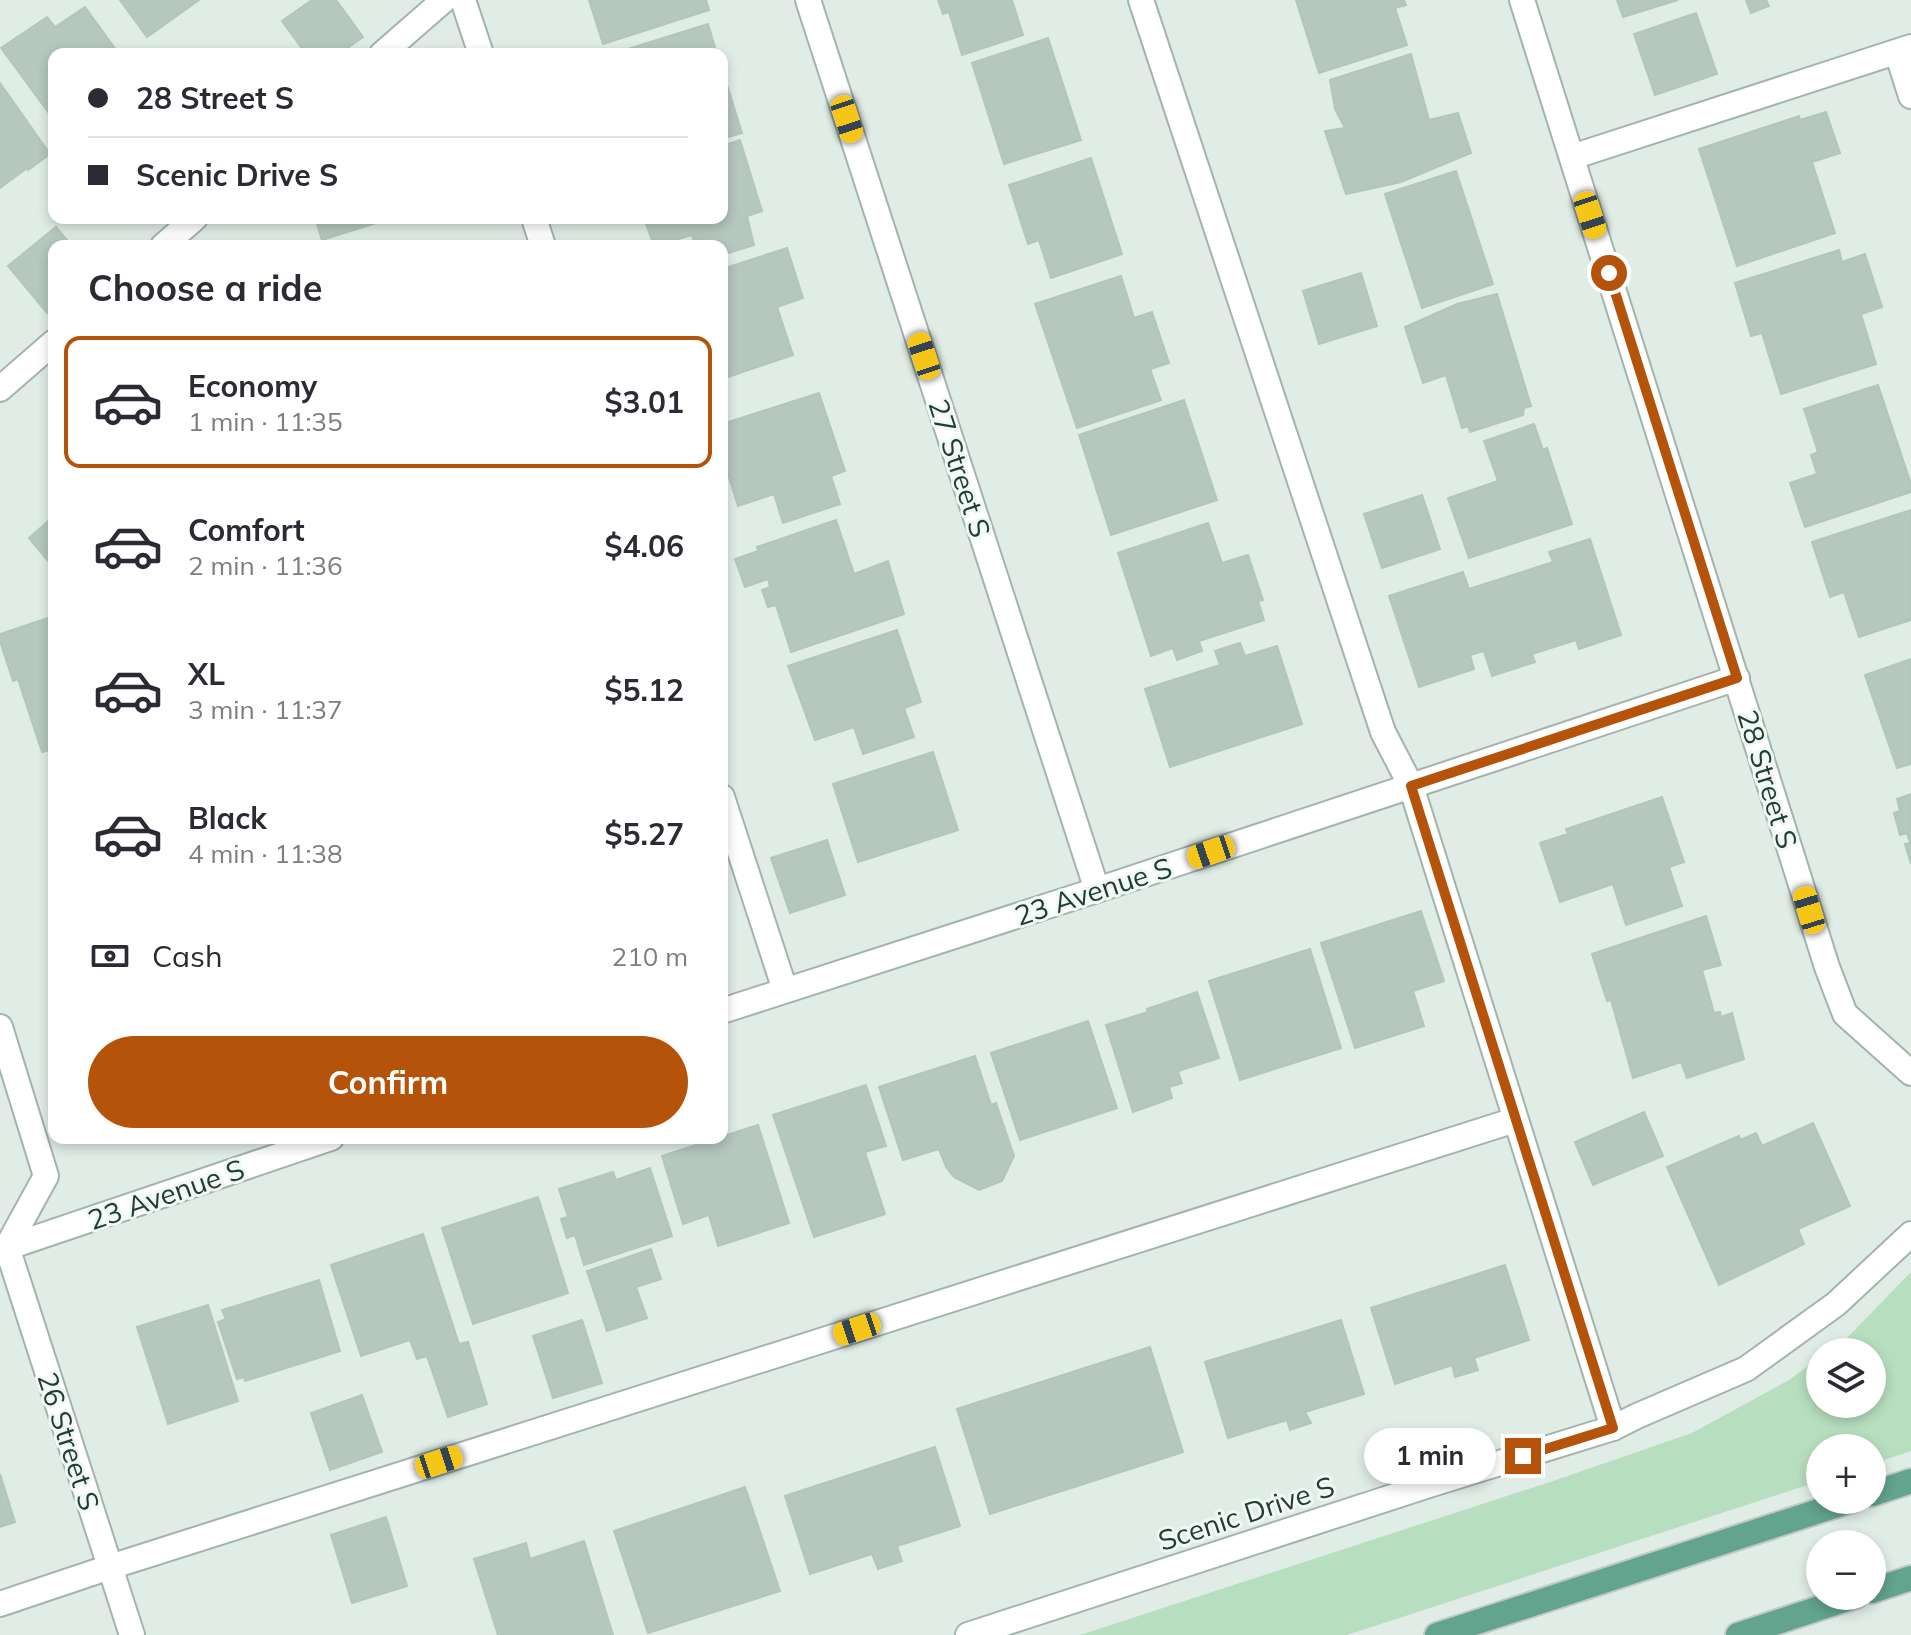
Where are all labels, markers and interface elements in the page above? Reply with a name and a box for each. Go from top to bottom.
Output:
text: 28 Street S [136,79,294,117]
car [828,92,866,146]
text: Scenic Drive S [136,156,338,194]
car [1571,188,1609,242]
route start [1591,255,1627,291]
text: Choose a ride [88,265,322,310]
car [905,329,943,383]
icon: car [92,366,164,438]
text: Economy [188,367,317,405]
text: $3.01 [605,383,684,421]
street label: 27 Street S [921,395,999,541]
text: 1 min · 11:35 [188,405,343,438]
icon: car [92,510,164,582]
text: Comfort [188,511,305,549]
text: $4.06 [605,527,684,565]
text: 2 min · 11:36 [188,549,343,582]
icon: car [92,654,164,726]
text: XL [188,655,225,693]
text: $5.12 [605,671,684,709]
text: 3 min · 11:37 [188,693,343,726]
street label: 28 Street S [1730,705,1806,853]
icon: car [92,798,164,870]
text: Black [188,799,267,837]
text: $5.27 [605,815,684,853]
car [1184,833,1238,871]
text: 4 min · 11:38 [188,837,343,870]
street label: 23 Avenue S [1010,849,1176,933]
car [1791,884,1827,936]
icon: cash [88,934,132,978]
text: Cash [152,937,223,975]
text: 210 m [612,940,688,973]
button: Confirm [88,1036,688,1128]
street label: 23 Avenue S [83,1151,249,1237]
car [830,1310,884,1348]
map controls [1806,1338,1886,1610]
button: layers [1806,1338,1886,1418]
street label: 26 Street S [30,1368,108,1514]
callout: 1 min [1363,1428,1495,1484]
button: + [1806,1434,1886,1514]
route end [1505,1438,1541,1474]
text: 1 min [1396,1439,1464,1472]
car [412,1443,466,1481]
street label: Scenic Drive S [1154,1468,1338,1558]
button: − [1806,1530,1886,1610]

